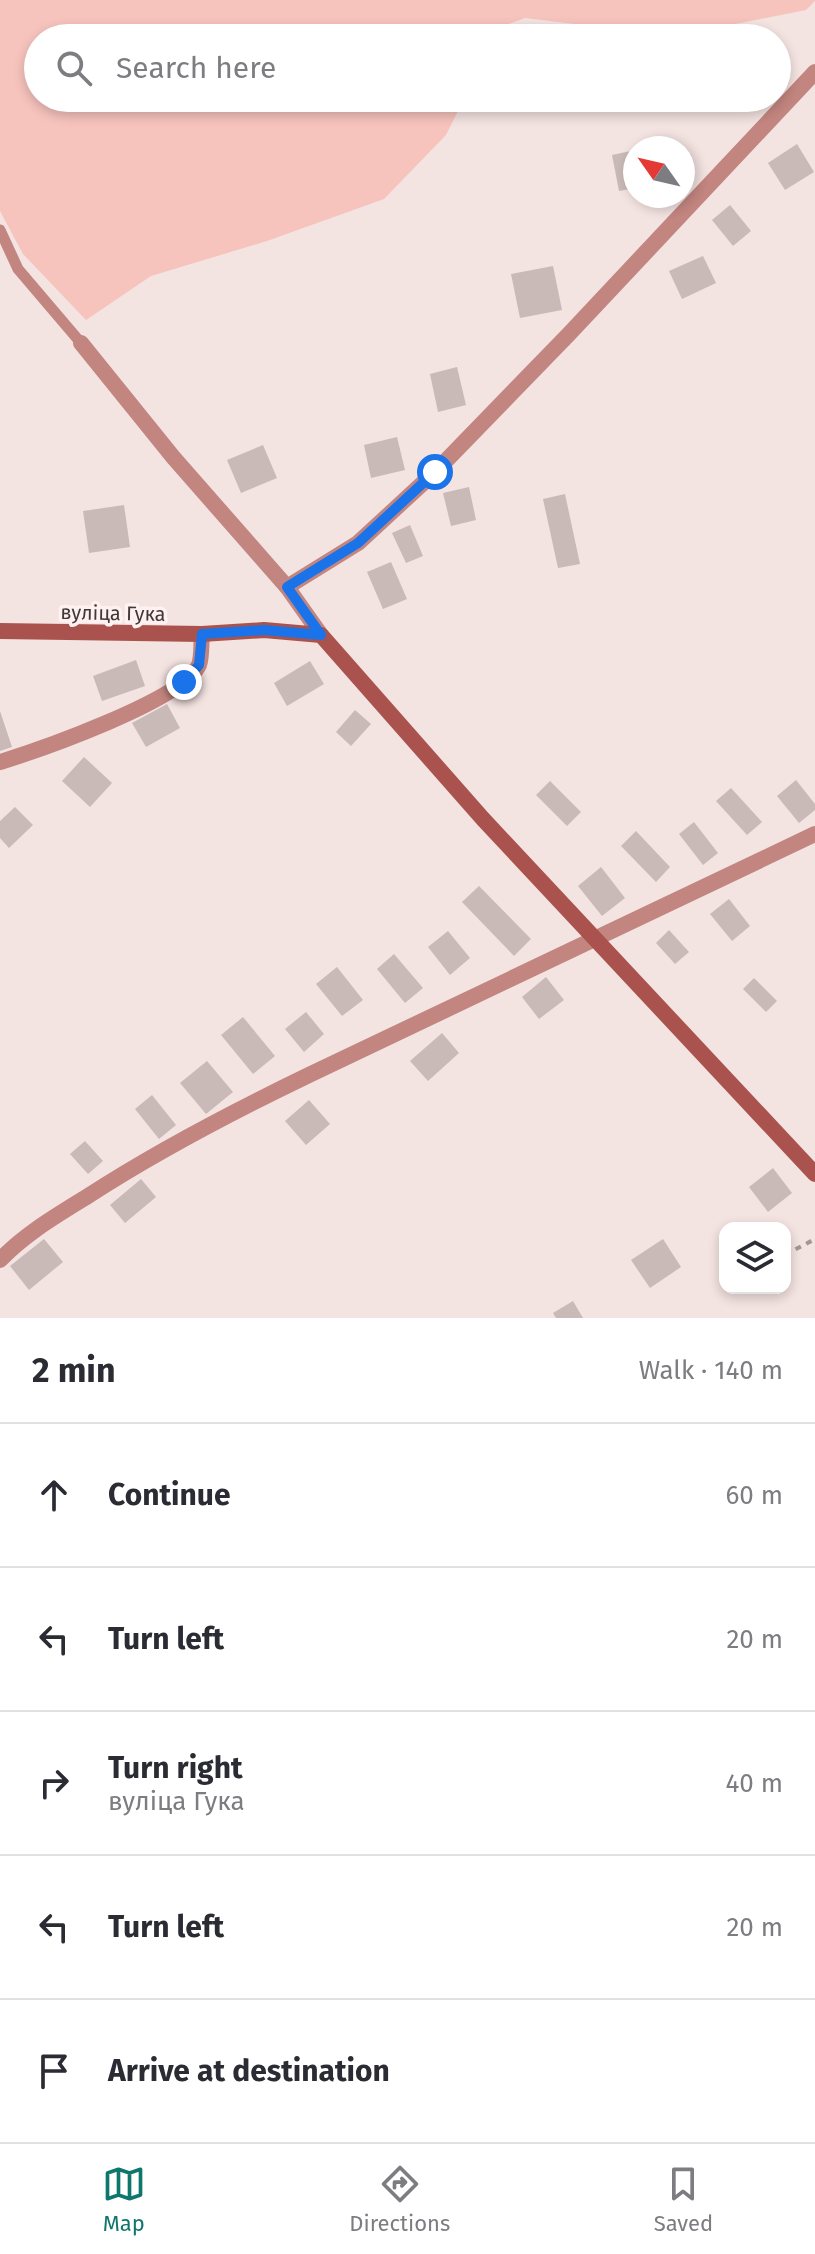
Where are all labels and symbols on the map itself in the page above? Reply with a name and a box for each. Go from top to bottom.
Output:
north arrow [623,136,695,208]
route start [417,454,453,490]
street label: вуліца Гука [60,600,166,626]
route end [166,664,202,700]

